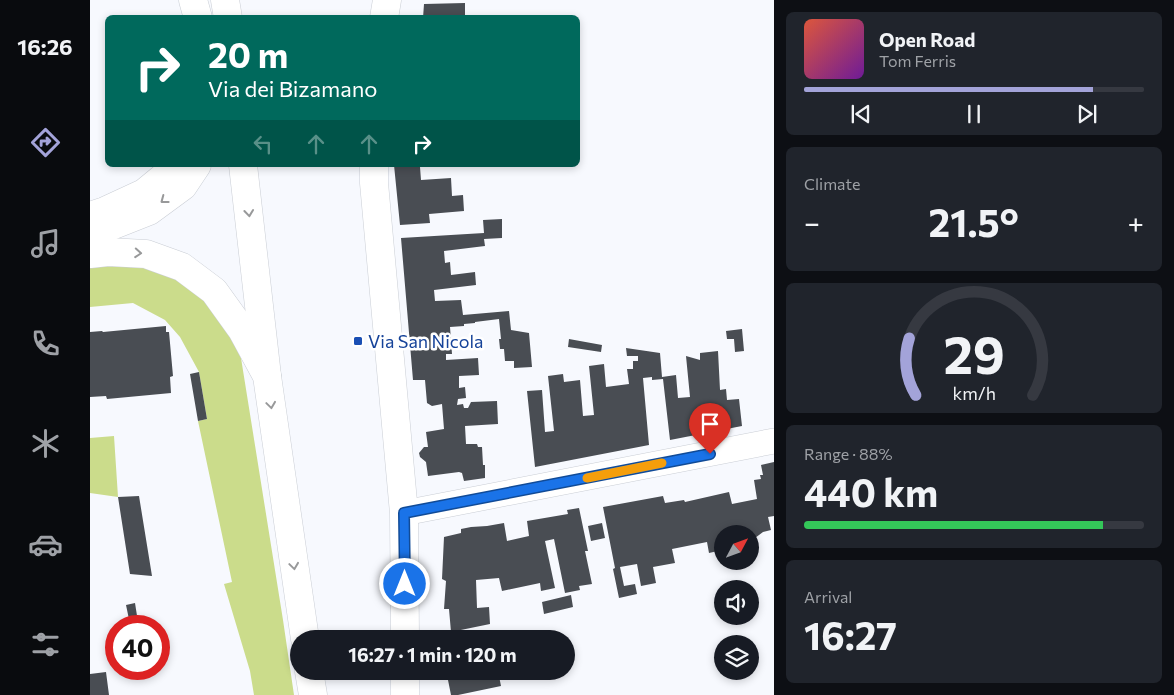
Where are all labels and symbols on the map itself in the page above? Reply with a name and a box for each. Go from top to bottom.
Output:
one-way arrow [161,194,170,202]
one-way arrow [243,210,254,218]
one-way arrow [135,248,143,259]
place label: Via San Nicola [368,330,483,352]
marker: Via San Nicola [352,335,364,347]
one-way arrow [265,401,276,409]
pin [689,403,731,454]
north arrow [714,525,759,570]
position arrow [378,557,430,609]
one-way arrow [288,562,299,570]
speed limit sign: 40 [105,615,170,680]

